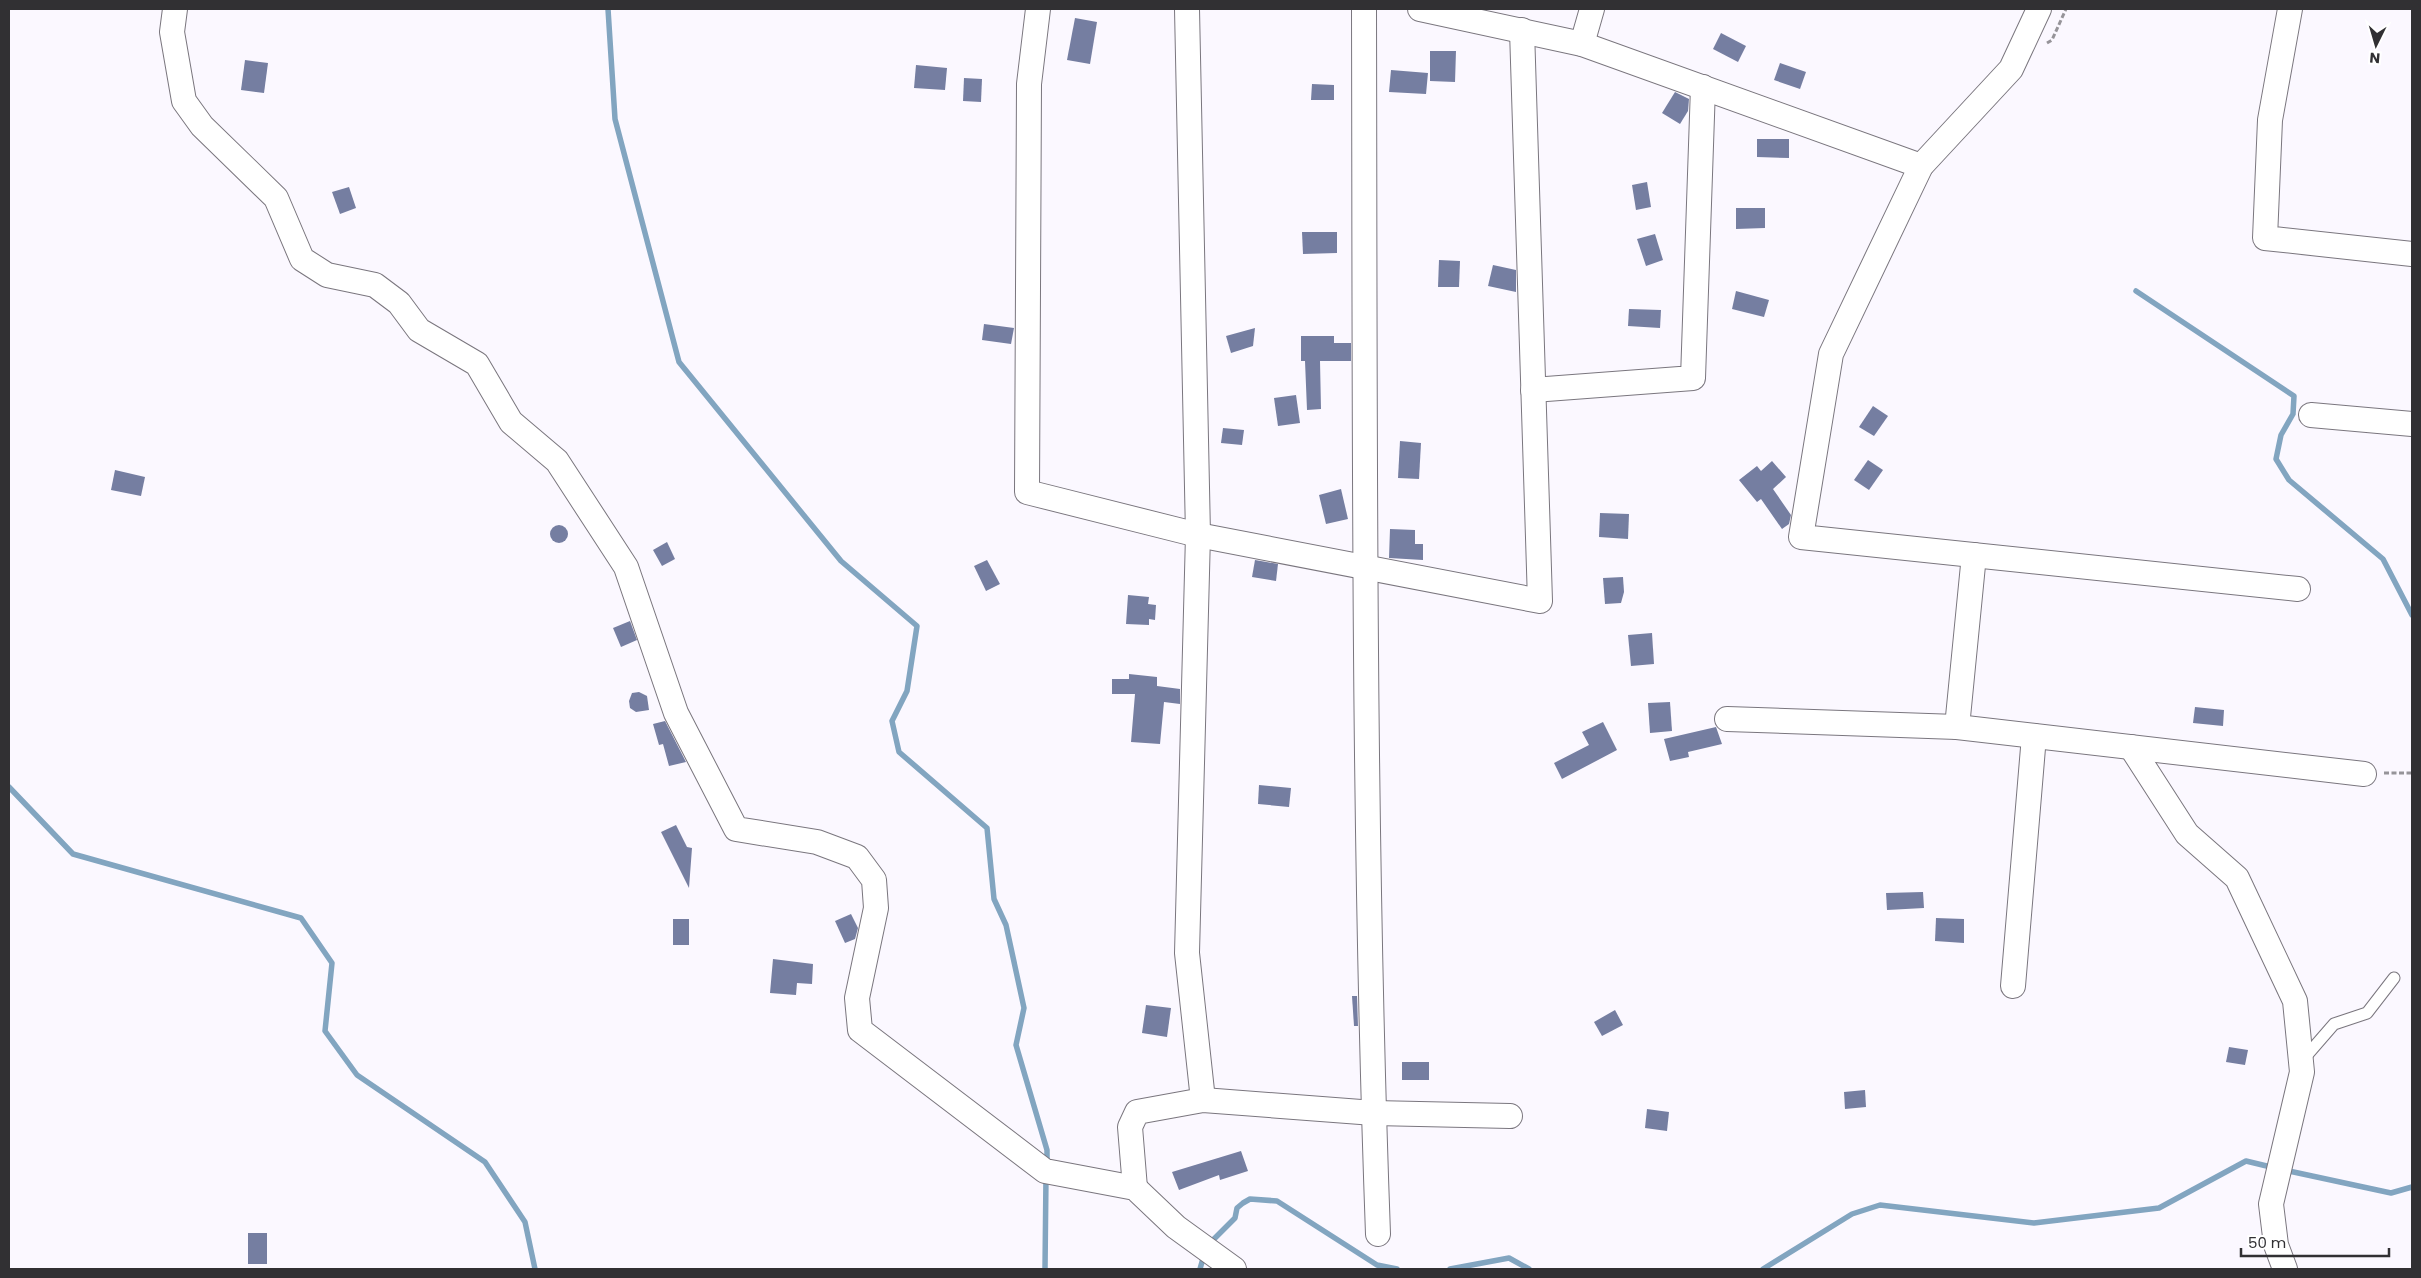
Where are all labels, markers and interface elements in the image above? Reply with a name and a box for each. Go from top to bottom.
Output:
north arrow [2351,20,2401,70]
text: N [2369,48,2381,68]
scale bar [2241,1226,2388,1258]
text: 50 m [2248,1232,2286,1253]

